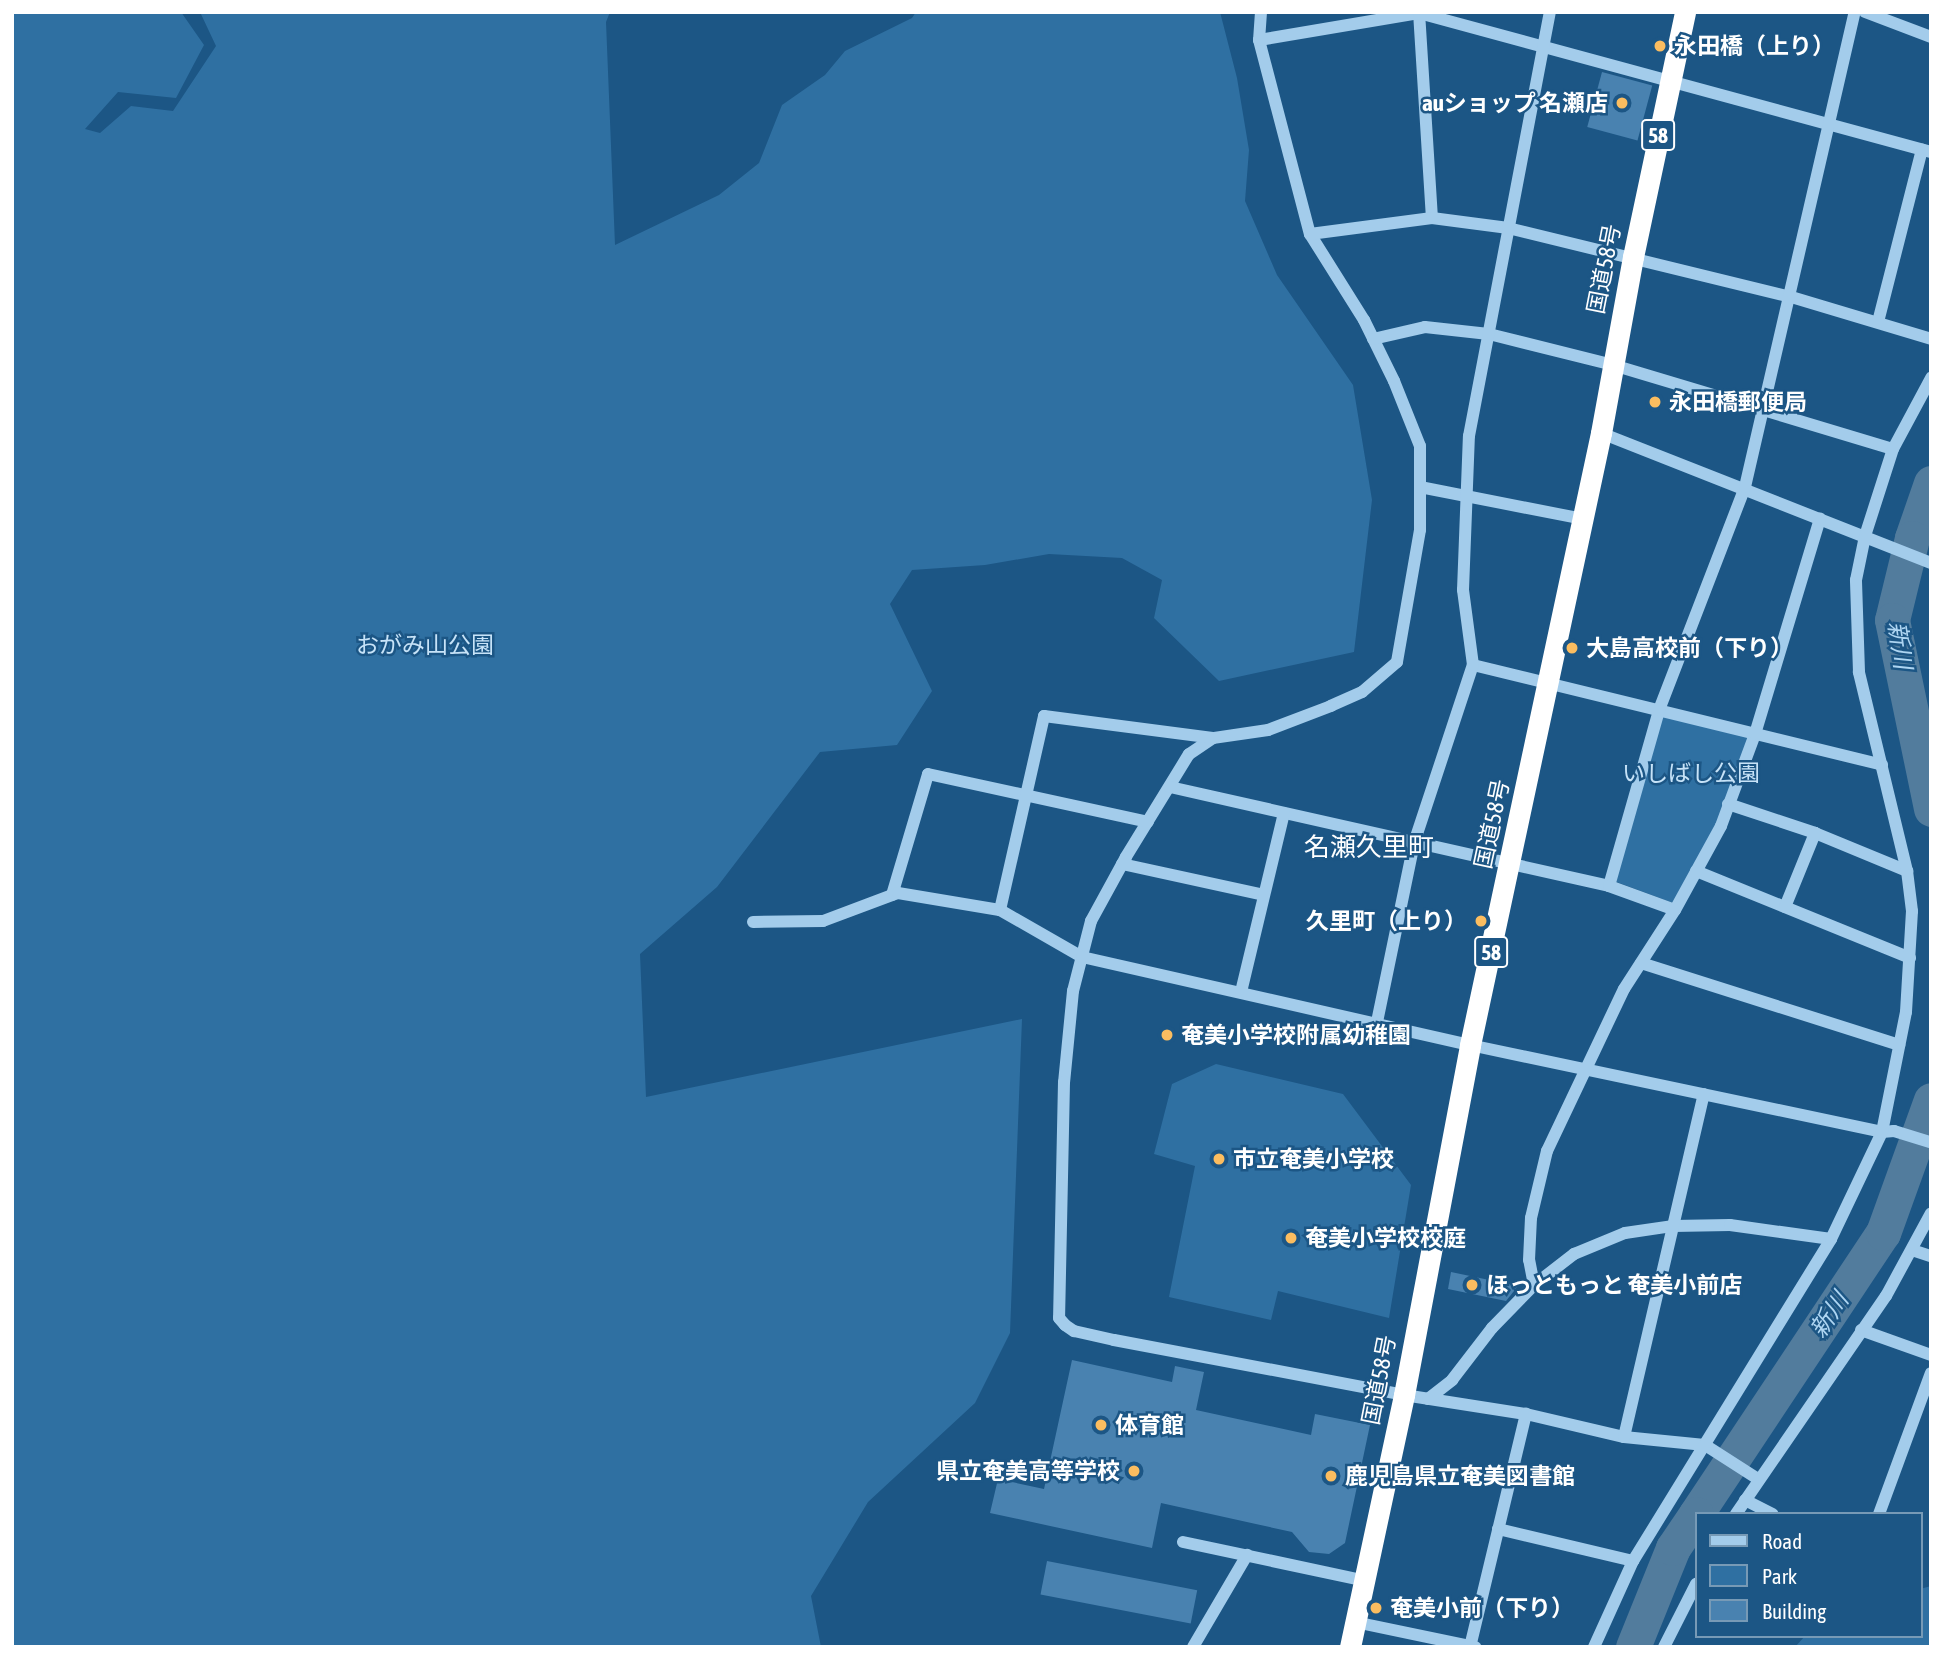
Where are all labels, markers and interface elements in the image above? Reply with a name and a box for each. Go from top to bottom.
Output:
place label: 永田橋（上り） [1674,32,1835,60]
marker: 永田橋（上り） [1652,38,1668,54]
place label: auショップ 名瀬店 [1422,89,1608,117]
marker: auショップ 名瀬店 [1614,95,1630,111]
road number: 58 [1640,118,1676,152]
street label: 国道58号 [1582,222,1626,316]
place label: 永田橋郵便局 [1669,388,1807,416]
marker: 永田橋郵便局 [1647,394,1663,410]
water label: 新川 [1882,619,1918,671]
park label: おがみ山公園 [356,631,494,659]
place label: 大島高校前（下り） [1586,634,1793,662]
marker: 大島高校前（下り） [1564,640,1580,656]
park label: いしばし公園 [1622,759,1760,787]
street label: 国道58号 [1469,777,1515,871]
district label: 名瀬久里町 [1304,832,1434,864]
place label: 久里町（上り） [1306,907,1467,935]
marker: 久里町（上り） [1473,913,1489,929]
road number: 58 [1474,934,1508,970]
place label: 奄美小学校附属幼稚園 [1181,1021,1411,1049]
marker: 奄美小学校附属幼稚園 [1159,1027,1175,1043]
place label: 市立奄美小学校 [1233,1145,1394,1173]
marker: 市立奄美小学校 [1211,1151,1227,1167]
place label: 奄美小学校校庭 [1305,1224,1466,1252]
marker: 奄美小学校校庭 [1283,1230,1299,1246]
place label: ほっともっと 奄美小前店 [1486,1271,1742,1299]
marker: ほっともっと 奄美小前店 [1464,1277,1480,1293]
water label: 新川 [1804,1287,1854,1343]
street label: 国道58号 [1357,1333,1401,1427]
place label: 体育館 [1115,1411,1184,1439]
marker: 体育館 [1093,1417,1109,1433]
place label: 県立奄美高等学校 [936,1457,1120,1485]
place label: 鹿児島県立奄美図書館 [1345,1462,1575,1490]
marker: 県立奄美高等学校 [1126,1463,1142,1479]
marker: 鹿児島県立奄美図書館 [1323,1468,1339,1484]
legend [1694,1512,1922,1638]
text: Road [1762,1529,1802,1553]
text: Park [1762,1564,1797,1588]
place label: 奄美小前（下り） [1390,1594,1574,1622]
text: Building [1762,1599,1826,1623]
marker: 奄美小前（下り） [1368,1600,1384,1616]

